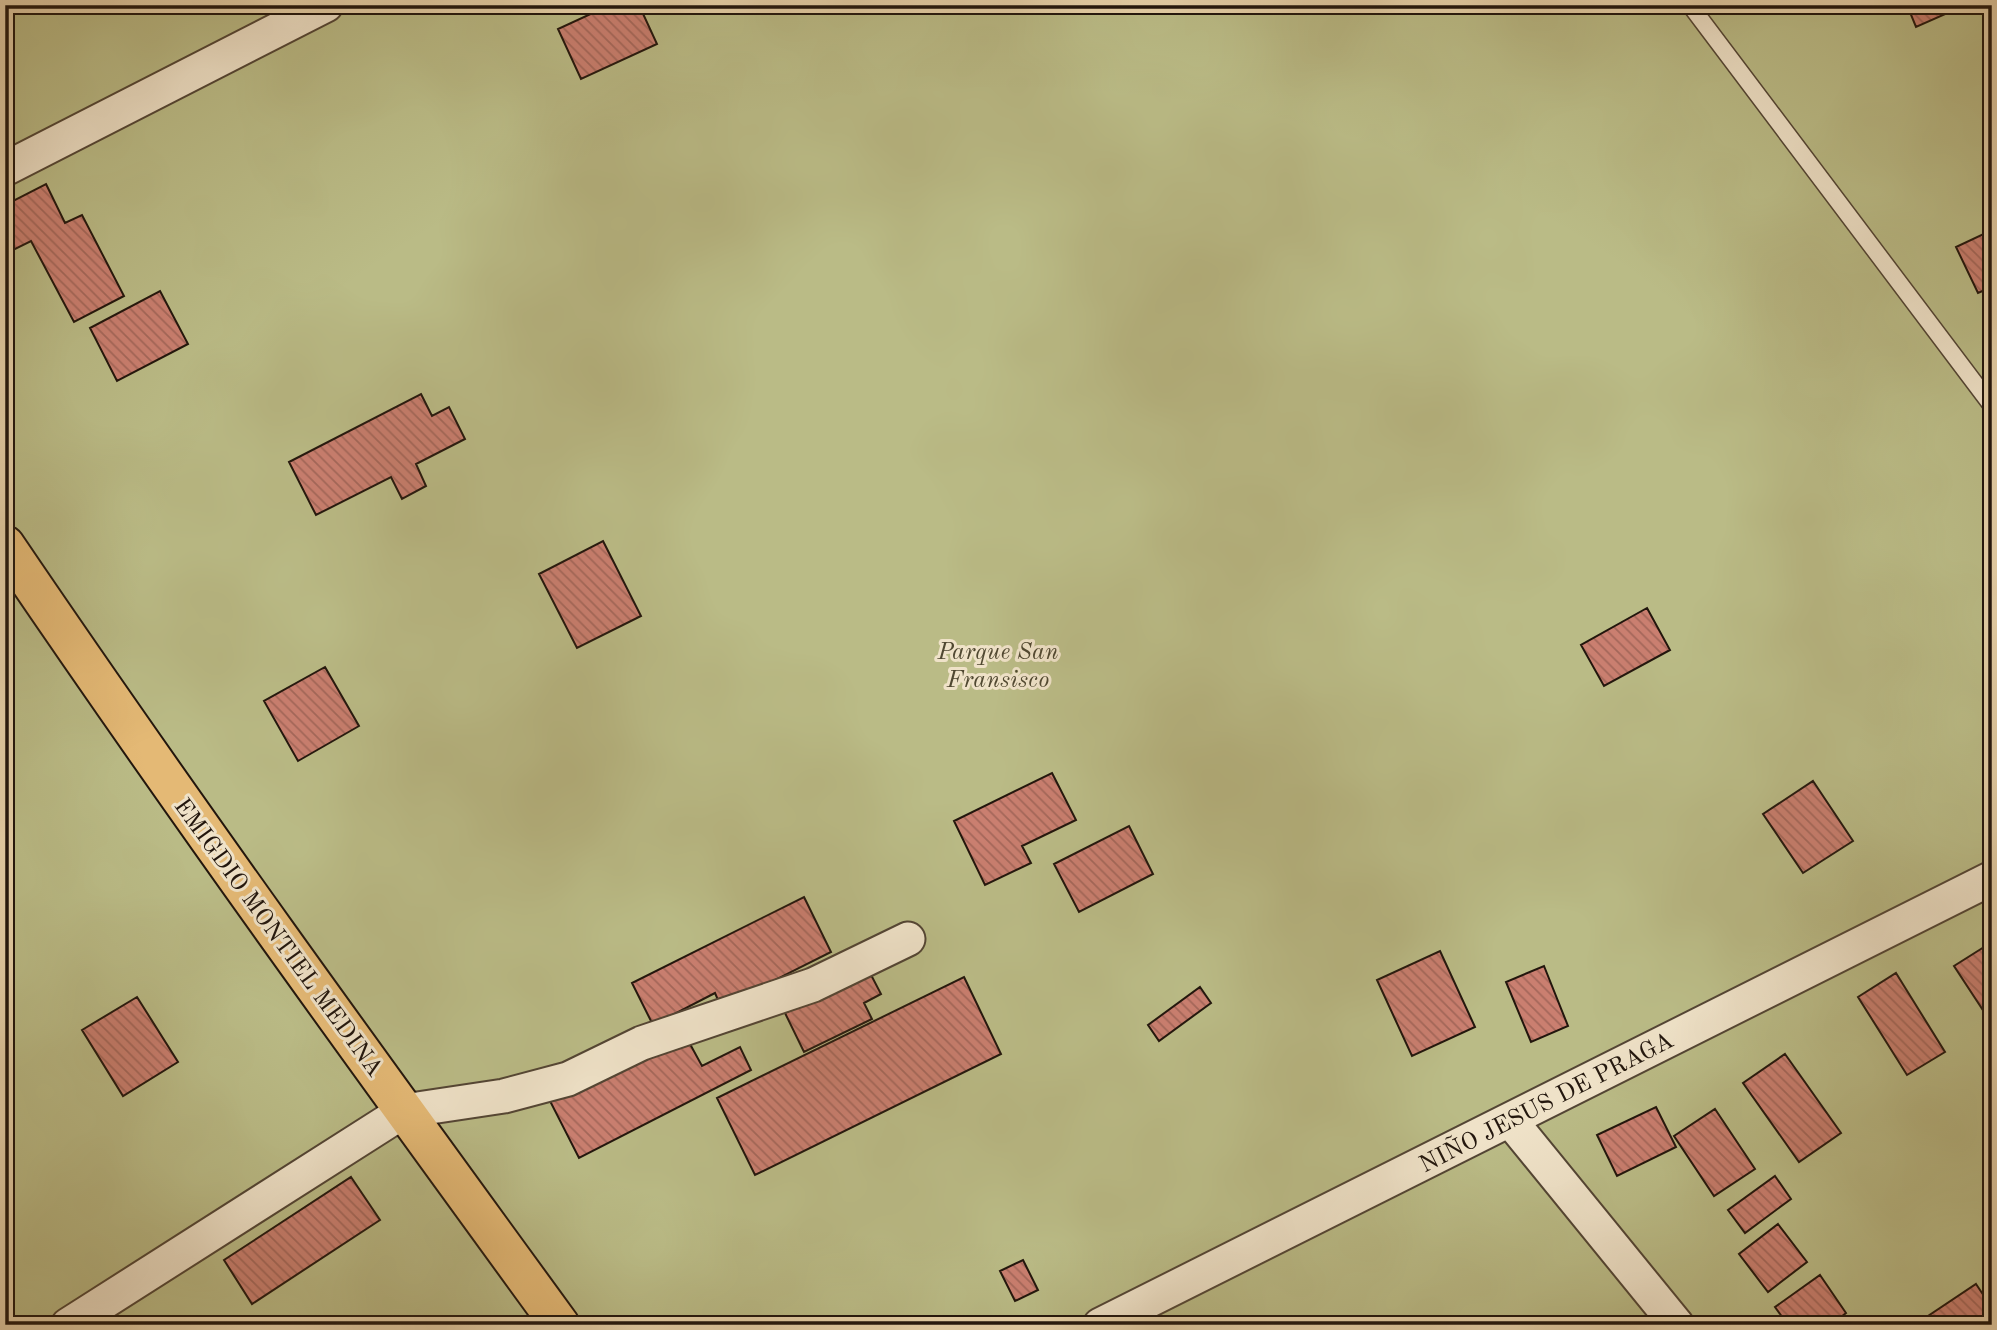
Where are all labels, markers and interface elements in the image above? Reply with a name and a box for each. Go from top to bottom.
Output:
park label: Parque San Fransisco [936,641,1059,693]
street label: EMIGDIO MONTIEL MEDINA [169,795,386,1082]
street label: NIÑO JESUS DE PRAGA [1414,1025,1678,1178]

